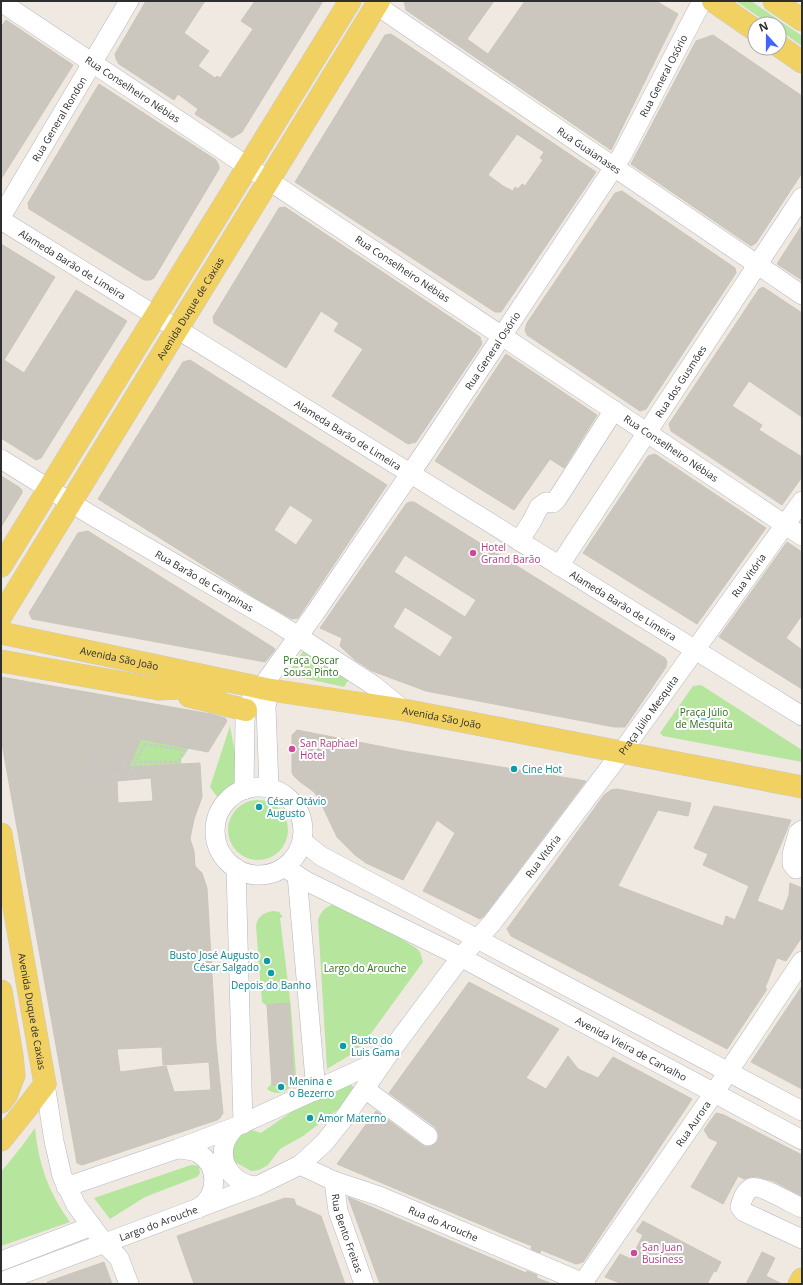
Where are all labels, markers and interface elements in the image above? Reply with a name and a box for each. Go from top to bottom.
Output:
north arrow [747,16,787,56]
text: N [756,18,770,35]
street label: Rua General Osório [636,32,690,119]
street label: Rua Conselheiro Nébias [83,53,183,126]
street label: Rua General Rondon [28,74,90,164]
street label: Rua Guaianases [555,123,624,177]
street label: Alameda Barão de Limeira [16,226,128,303]
street label: Rua Conselheiro Nébias [353,232,453,305]
street label: Avenida Duque de Caxias [153,254,227,362]
street label: Rua General Osório [461,309,523,392]
street label: Rua dos Gusmões [652,342,710,420]
street label: Alameda Barão de Limeira [292,396,404,473]
street label: Rua Conselheiro Nébias [621,411,721,485]
place label: Hotel Grand Barão [481,540,540,566]
street label: Rua Barão de Campinas [153,547,256,615]
marker: Hotel Grand Barão [468,548,478,558]
street label: Rua Vitória [728,551,769,600]
street label: Alameda Barão de Limeira [567,567,679,644]
street label: Avenida São João [79,643,160,673]
park label: Praça Oscar Sousa Pinto [283,653,339,679]
street label: Praça Júlio Mesquita [615,673,681,758]
street label: Avenida São João [401,703,482,732]
park label: Praça Júlio de Mesquita [675,705,733,731]
place label: San Raphael Hotel [300,736,357,762]
marker: San Raphael Hotel [287,744,297,754]
place label: Cine Hot [522,762,563,776]
marker: Cine Hot [509,764,519,774]
place label: César Otávio Augusto [267,794,326,820]
marker: César Otávio Augusto [254,802,264,812]
street label: Rua Vitória [522,832,564,880]
place label: Busto José Augusto César Salgado [169,948,259,974]
street label: Avenida Duque de Caxias [15,952,49,1071]
marker: Busto José Augusto César Salgado [262,956,272,966]
park label: Largo do Arouche [324,961,407,975]
marker: Depois do Banho [266,968,276,978]
place label: Depois do Banho [231,978,311,992]
street label: Avenida Vieira de Carvalho [573,1013,689,1084]
place label: Busto do Luis Gama [351,1033,400,1059]
marker: Busto do Luis Gama [338,1041,348,1051]
place label: Menina e o Bezerro [289,1074,334,1100]
marker: Menina e o Bezerro [276,1082,286,1092]
street label: Rua Aurora [672,1098,714,1149]
place label: Amor Materno [318,1111,386,1125]
marker: Amor Materno [305,1113,315,1123]
street label: Rua Bento Freitas [329,1193,366,1275]
street label: Largo do Arouche [117,1202,200,1244]
street label: Rua do Arouche [406,1202,481,1245]
place label: San Juan Business [642,1240,683,1266]
marker: San Juan Business [629,1248,639,1258]

